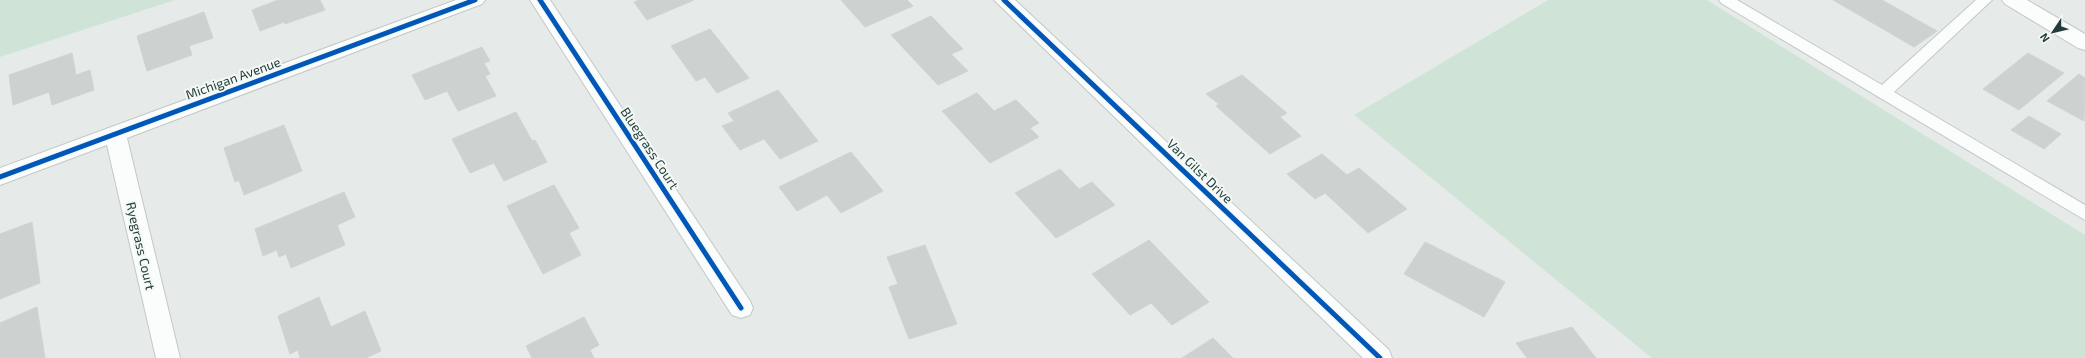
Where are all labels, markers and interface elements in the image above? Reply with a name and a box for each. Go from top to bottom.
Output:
north arrow [2033,12,2073,52]
text: N [2037,31,2052,45]
street label: Michigan Avenue [183,53,283,103]
street label: Bluegrass Court [618,104,682,192]
street label: Van Gilst Drive [1164,135,1236,207]
street label: Ryegrass Court [123,200,159,292]

